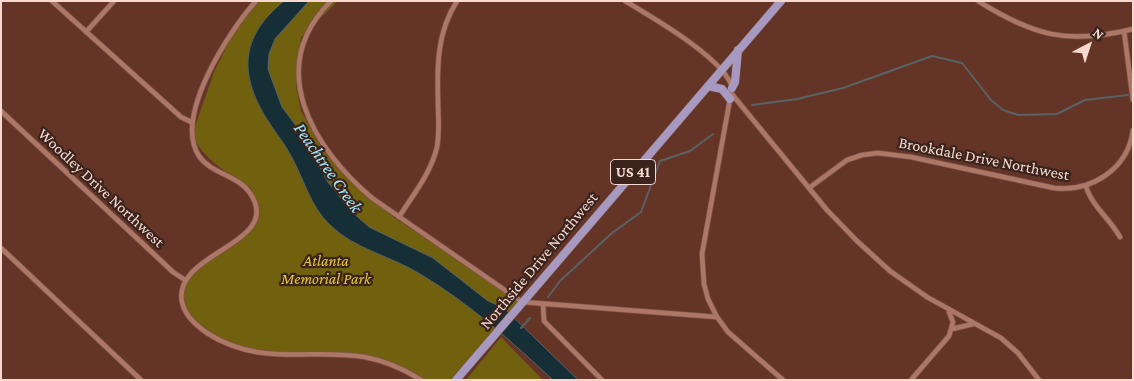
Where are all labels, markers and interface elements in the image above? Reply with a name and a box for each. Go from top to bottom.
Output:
north arrow [1064,20,1114,70]
text: N [1090,24,1107,43]
water label: Peachtree Creek [289,119,367,217]
street label: Woodley Drive Northwest [34,124,168,252]
street label: Brookdale Drive Northwest [897,133,1071,185]
road number: US 41 [610,160,656,184]
street label: Northside Drive Northwest [476,189,602,333]
park label: Atlanta Memorial Park [281,251,371,289]

